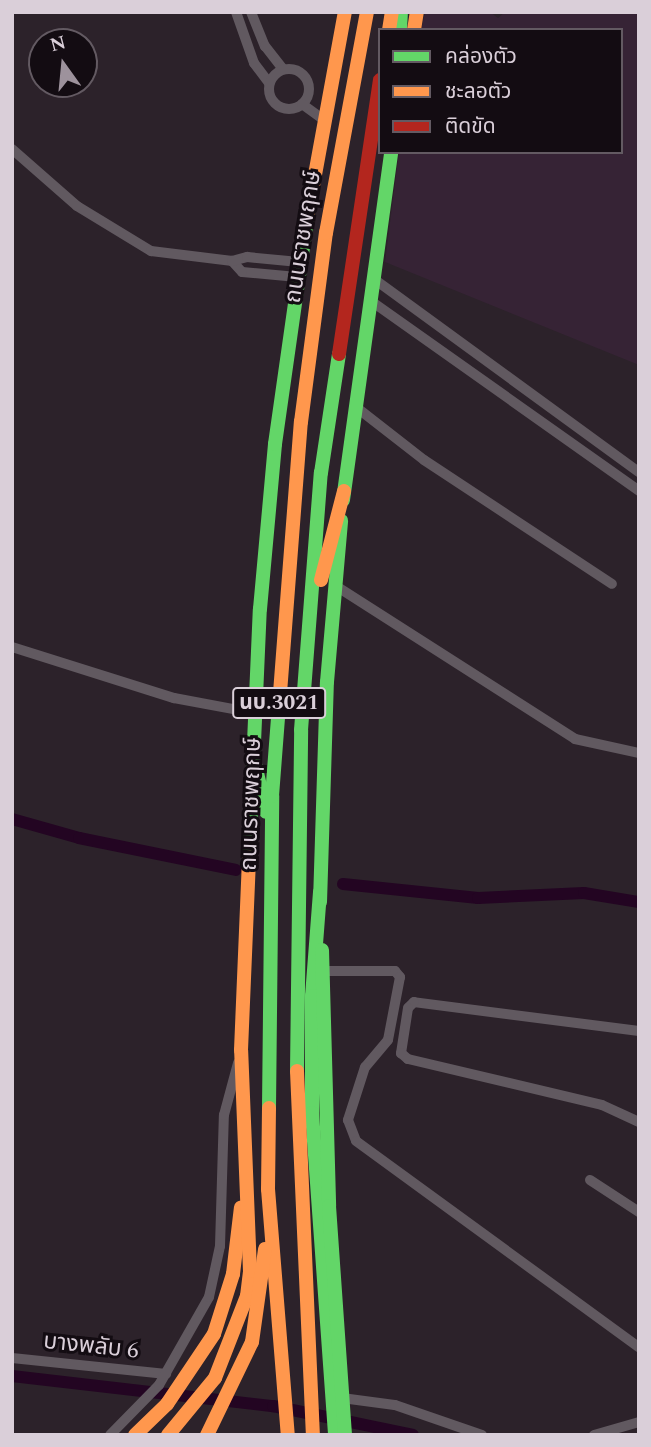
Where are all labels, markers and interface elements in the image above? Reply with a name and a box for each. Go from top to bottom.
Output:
north arrow [28,28,98,98]
text: N [47,28,69,60]
legend [378,28,623,154]
text: คล่องตัว [445,41,517,73]
text: ชะลอตัว [445,76,511,108]
text: ติดขัด [445,111,496,143]
street label: ถนนราชพฤกษ์ [280,169,328,305]
road number: นบ.3021 [232,686,326,720]
street label: ถนนราชพฤกษ์ [236,737,268,871]
street label: บางพลับ 6 [42,1328,140,1366]

